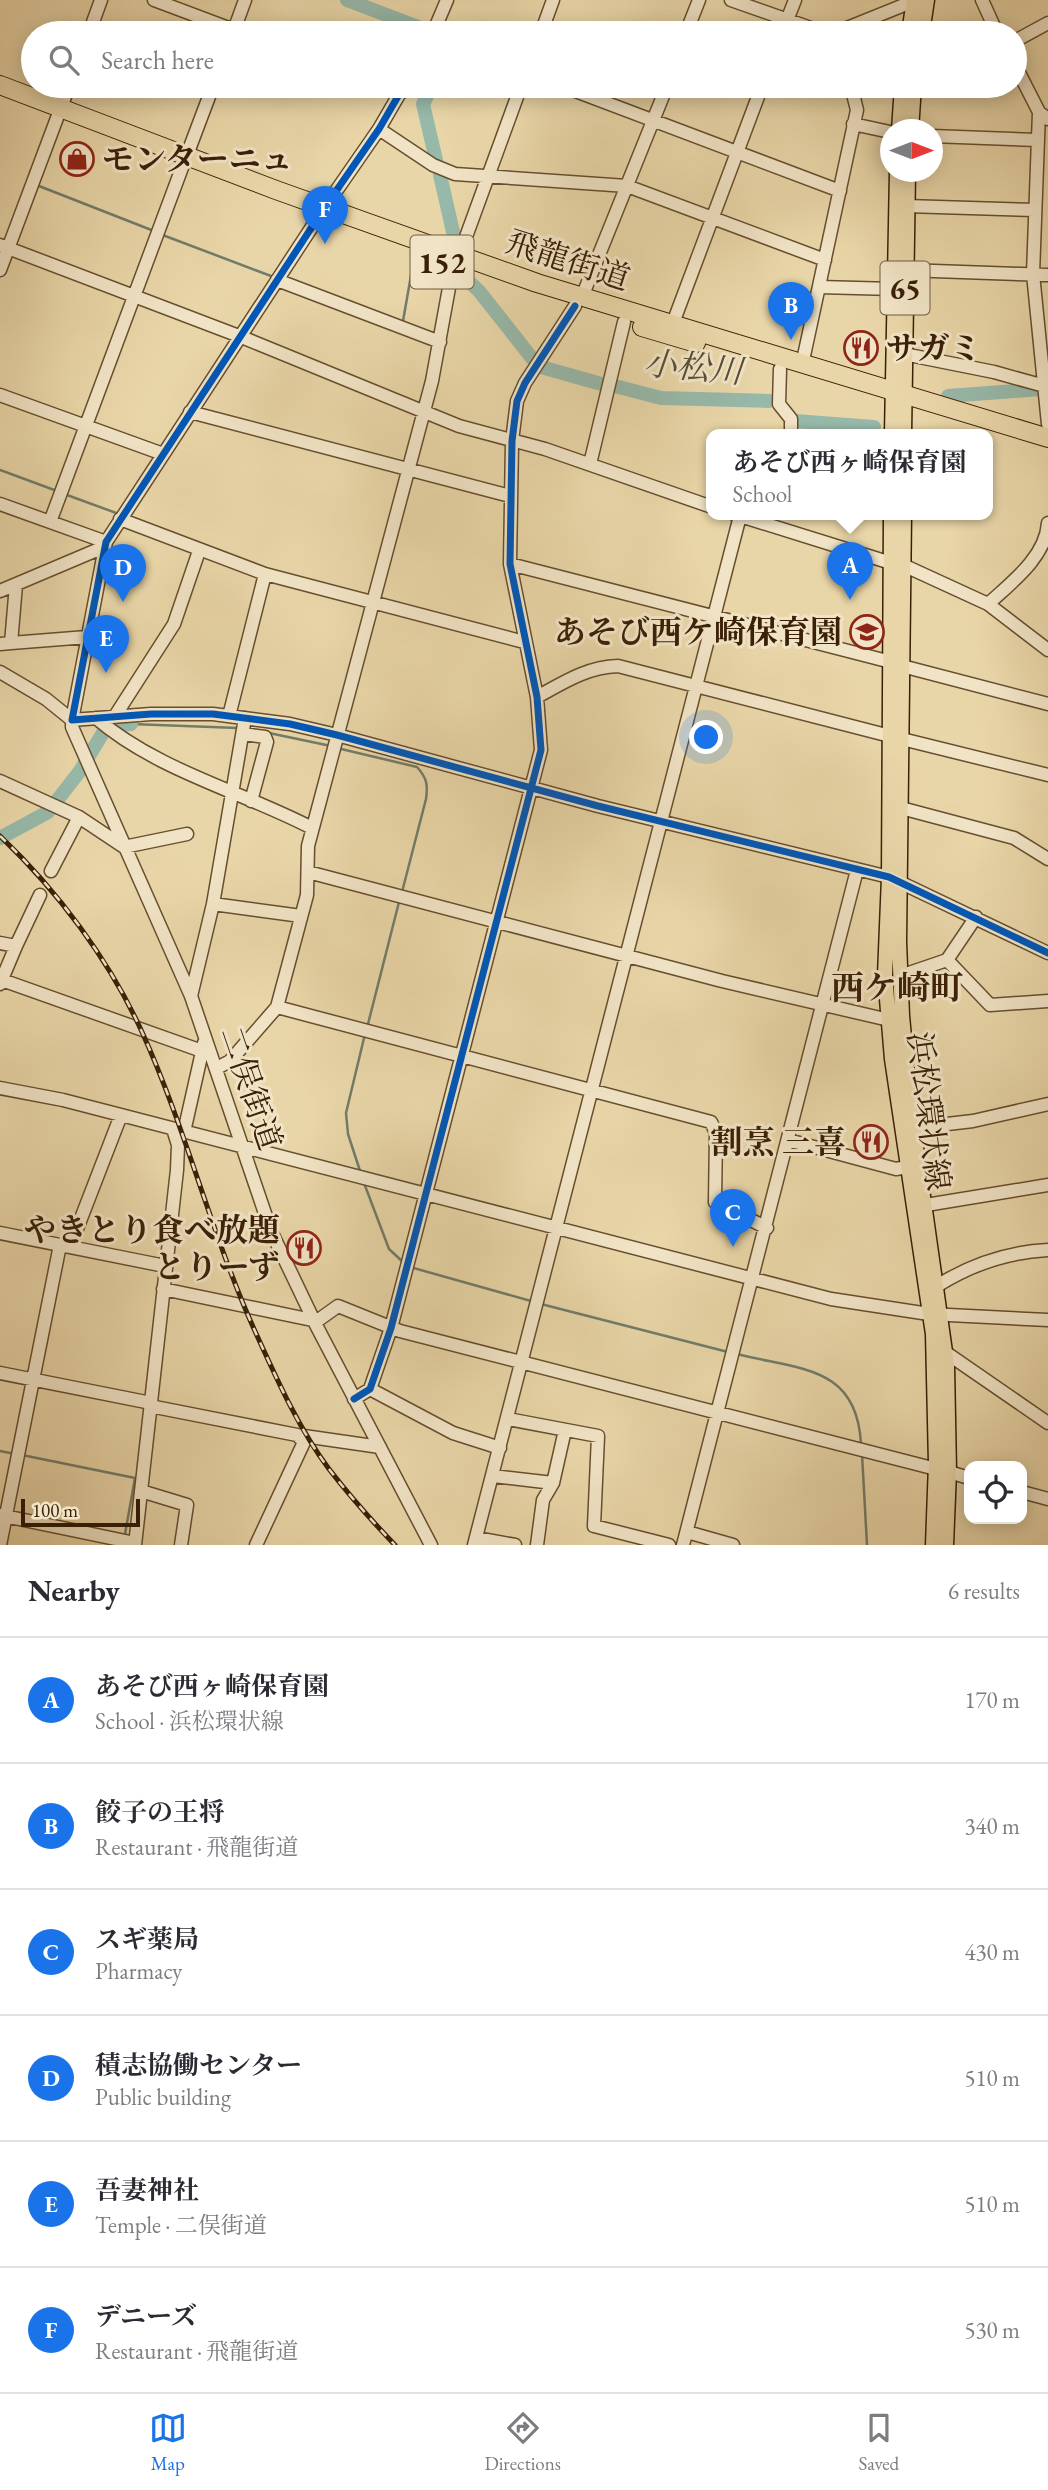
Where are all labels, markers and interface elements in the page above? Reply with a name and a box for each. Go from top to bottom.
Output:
search box [21,21,1027,98]
icon: search [45,41,83,79]
text: Search here [101,43,214,77]
north arrow [880,119,943,182]
place label: モンターニュ [102,138,293,180]
shop icon: モンターニュ [58,140,96,178]
pin: F [302,186,348,244]
street label: 飛龍街道 [501,220,635,300]
road number: 152 [410,236,474,288]
road number: 65 [880,262,930,314]
pin: B [768,282,814,340]
place label: サガミ [886,327,981,369]
restaurant icon: サガミ [842,329,880,367]
water label: 小松川 [642,341,747,393]
popup [706,429,993,520]
text: あそび西ヶ崎保育園 [732,445,967,479]
text: School [732,479,792,509]
pin: A [827,542,873,600]
pin: D [100,544,146,602]
place label: あそび西ケ崎保育園 [554,611,842,653]
school or university icon: あそび西ケ崎保育園 [848,613,886,651]
pin: E [83,615,129,673]
your location [689,720,723,754]
district label: 西ケ崎町 [831,966,963,1009]
street label: 二俣街道 [210,1021,292,1155]
street label: 浜松環状線 [898,1029,960,1193]
place label: 割烹 三喜 [710,1121,846,1163]
restaurant icon: 割烹 三喜 [852,1123,890,1161]
pin: C [710,1189,756,1247]
place label: やきとり食べ放題 とりーず [24,1209,280,1288]
restaurant icon: やきとり食べ放題 とりーず [285,1229,323,1267]
map controls [964,1461,1027,1524]
button: locate [964,1461,1027,1524]
scale bar [21,1496,140,1528]
text: 100 m [32,1498,78,1523]
text: Nearby [28,1571,120,1610]
text: 6 results [948,1576,1020,1606]
text: あそび西ヶ崎保育園 [95,1669,329,1703]
text: A [43,1685,59,1715]
text: 170 m [964,1685,1020,1715]
text: School · 浜松環状線 [95,1706,284,1736]
text: 餃子の王将 [95,1795,225,1829]
text: B [44,1811,58,1841]
text: 340 m [964,1811,1020,1841]
text: Restaurant · 飛龍街道 [95,1832,298,1862]
text: スギ薬局 [95,1922,199,1956]
text: C [43,1937,59,1967]
text: 430 m [964,1937,1020,1967]
text: Pharmacy [95,1956,182,1986]
text: 積志協働センター [95,2048,302,2082]
text: D [42,2063,60,2093]
text: 510 m [964,2063,1020,2093]
text: Public building [95,2082,231,2112]
text: 吾妻神社 [95,2173,199,2207]
text: E [44,2189,58,2219]
text: 510 m [964,2189,1020,2219]
text: Temple · 二俣街道 [95,2210,267,2240]
text: デニーズ [95,2299,197,2333]
text: F [45,2315,57,2345]
text: 530 m [964,2315,1020,2345]
text: Restaurant · 飛龍街道 [95,2336,298,2366]
tab: Map [149,2409,187,2476]
tab: Directions [484,2409,561,2476]
tab: Saved [858,2409,899,2476]

